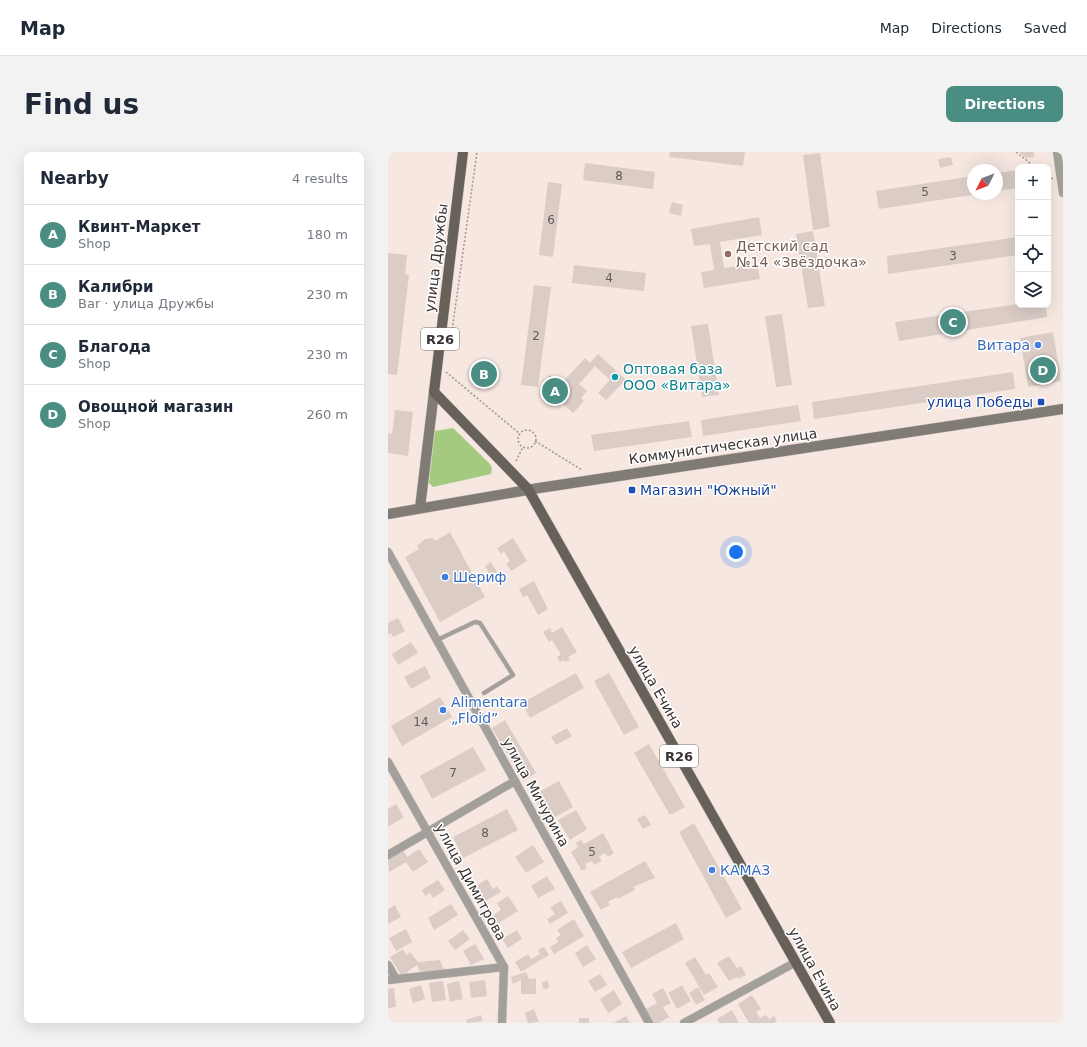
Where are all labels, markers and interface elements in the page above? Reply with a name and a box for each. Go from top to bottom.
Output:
text: Map [20,17,65,39]
text: Map [880,20,909,36]
text: Directions [931,20,1002,36]
text: Saved [1024,20,1067,36]
button: Directions [946,86,1063,122]
text: Find us [24,88,139,121]
north arrow [967,164,1003,200]
map controls [1015,164,1051,308]
button: + [1015,164,1051,200]
text: Nearby [40,168,109,188]
house number: 8 [615,169,623,183]
text: 4 results [292,171,348,186]
house number: 5 [921,185,929,199]
button: − [1015,200,1051,236]
street label: улица Дружбы [421,203,451,313]
house number: 6 [547,213,555,227]
text: Квинт-Маркет [78,218,200,236]
text: A [48,227,58,242]
text: 180 m [306,227,348,242]
text: Shop [78,236,111,251]
button: locate [1015,236,1051,272]
place label: Детский сад №14 «Звёздочка» [736,238,867,270]
marker: Детский сад №14 «Звёздочка» [723,249,733,259]
house number: 3 [949,249,957,263]
house number: 4 [605,271,613,285]
button: layers [1015,272,1051,308]
text: Калибри [78,278,154,296]
text: B [48,287,58,302]
text: 230 m [306,287,348,302]
text: Bar · улица Дружбы [78,296,214,311]
pin: C [940,307,966,337]
road number: R26 [421,328,459,350]
house number: 2 [532,329,540,343]
place label: Витара [977,337,1030,353]
text: Благода [78,338,151,356]
marker: Витара [1033,340,1043,350]
text: C [48,347,58,362]
text: 230 m [306,347,348,362]
pin: D [1030,355,1056,385]
text: Shop [78,356,111,371]
pin: B [471,359,497,389]
place label: Оптовая база ООО «Витара» [623,361,731,393]
marker: Оптовая база ООО «Витара» [610,372,620,382]
pin: A [542,376,568,406]
place label: улица Победы [927,394,1033,410]
marker: улица Победы [1036,397,1046,407]
text: Овощной магазин [78,398,233,416]
text: D [48,407,58,422]
text: 260 m [306,407,348,422]
text: Shop [78,416,111,431]
street label: Коммунистическая улица [628,425,818,467]
place label: Магазин "Южный" [640,482,777,498]
marker: Магазин "Южный" [627,485,637,495]
your location [726,542,746,562]
place label: Шериф [453,569,507,585]
marker: Шериф [440,572,450,582]
street label: улица Ечина [626,643,686,731]
place label: Alimentara „Floid” [451,694,528,726]
marker: Alimentara „Floid” [438,705,448,715]
house number: 14 [413,715,429,729]
street label: улица Мичурина [499,735,573,849]
road number: R26 [660,745,698,767]
house number: 7 [449,766,457,780]
street label: улица Димитрова [432,821,510,943]
house number: 8 [481,826,489,840]
house number: 5 [588,845,596,859]
place label: КАМАЗ [720,862,770,878]
marker: КАМАЗ [707,865,717,875]
street label: улица Ечина [785,925,845,1013]

